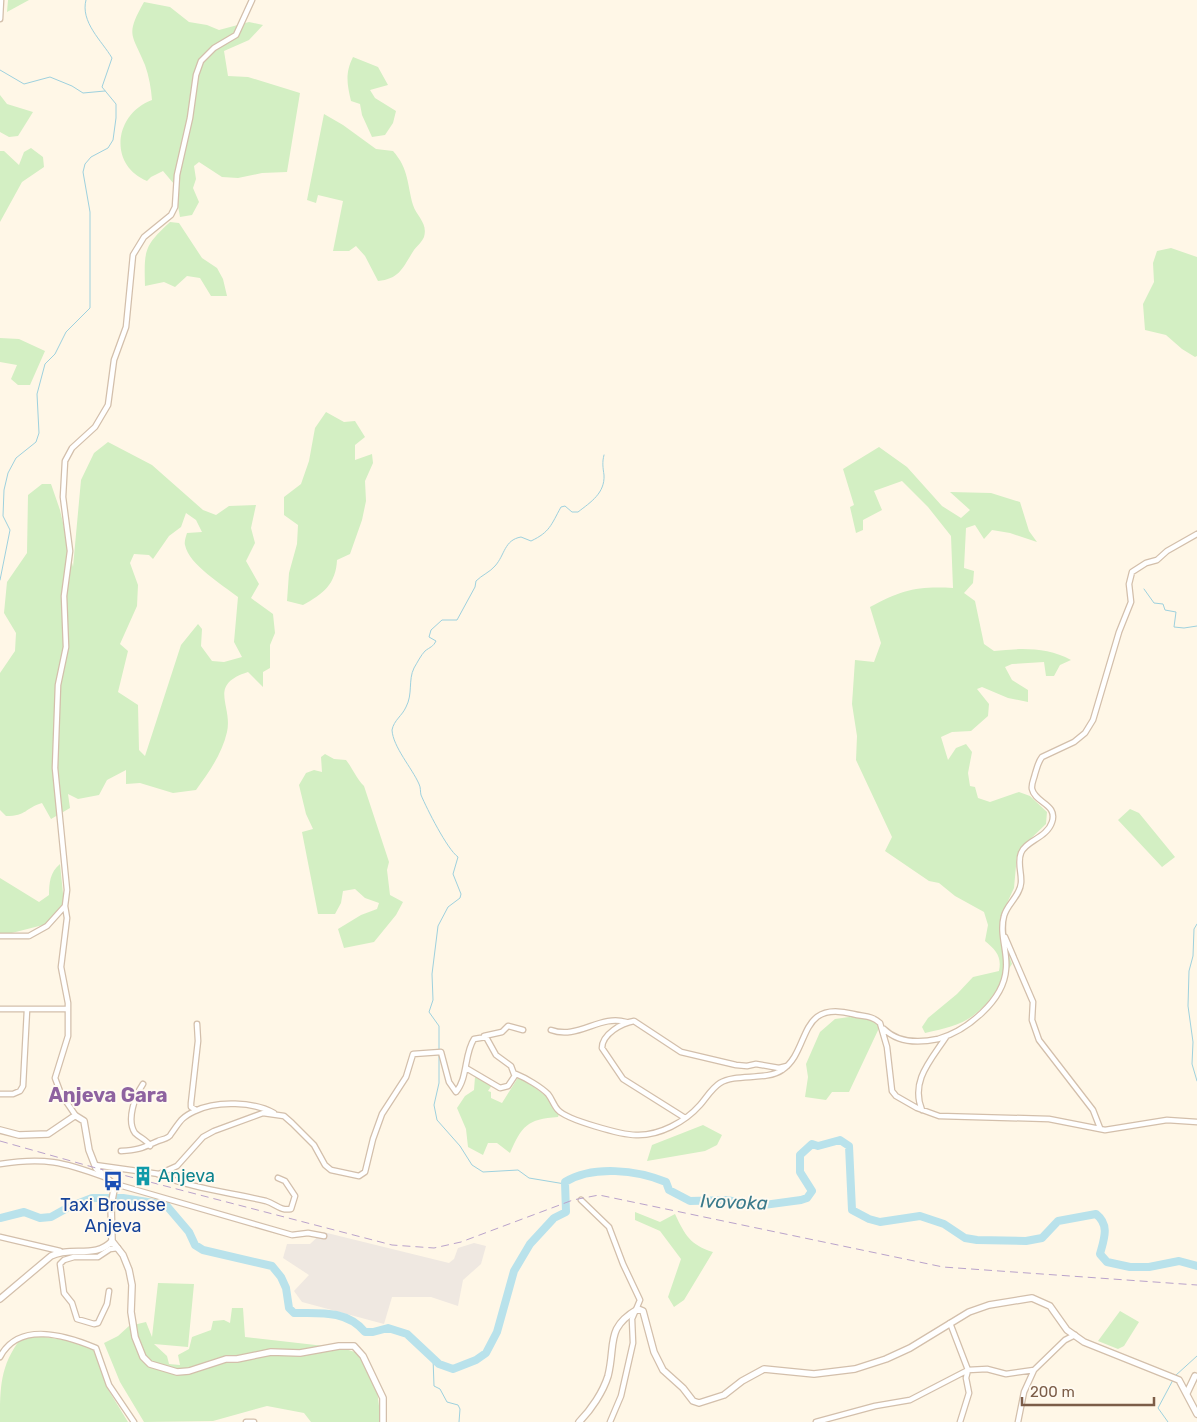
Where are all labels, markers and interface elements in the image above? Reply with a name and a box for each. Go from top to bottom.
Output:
district label: Anjeva Gara [48,1083,168,1107]
building icon: Anjeva [132,1165,154,1187]
place label: Anjeva [158,1165,215,1187]
bus stop icon: Taxi Brousse Anjeva [102,1170,124,1192]
water label: Ivovoka [700,1189,768,1215]
place label: Taxi Brousse Anjeva [60,1194,166,1237]
scale bar [1022,1374,1154,1406]
text: 200 m [1030,1383,1075,1401]

